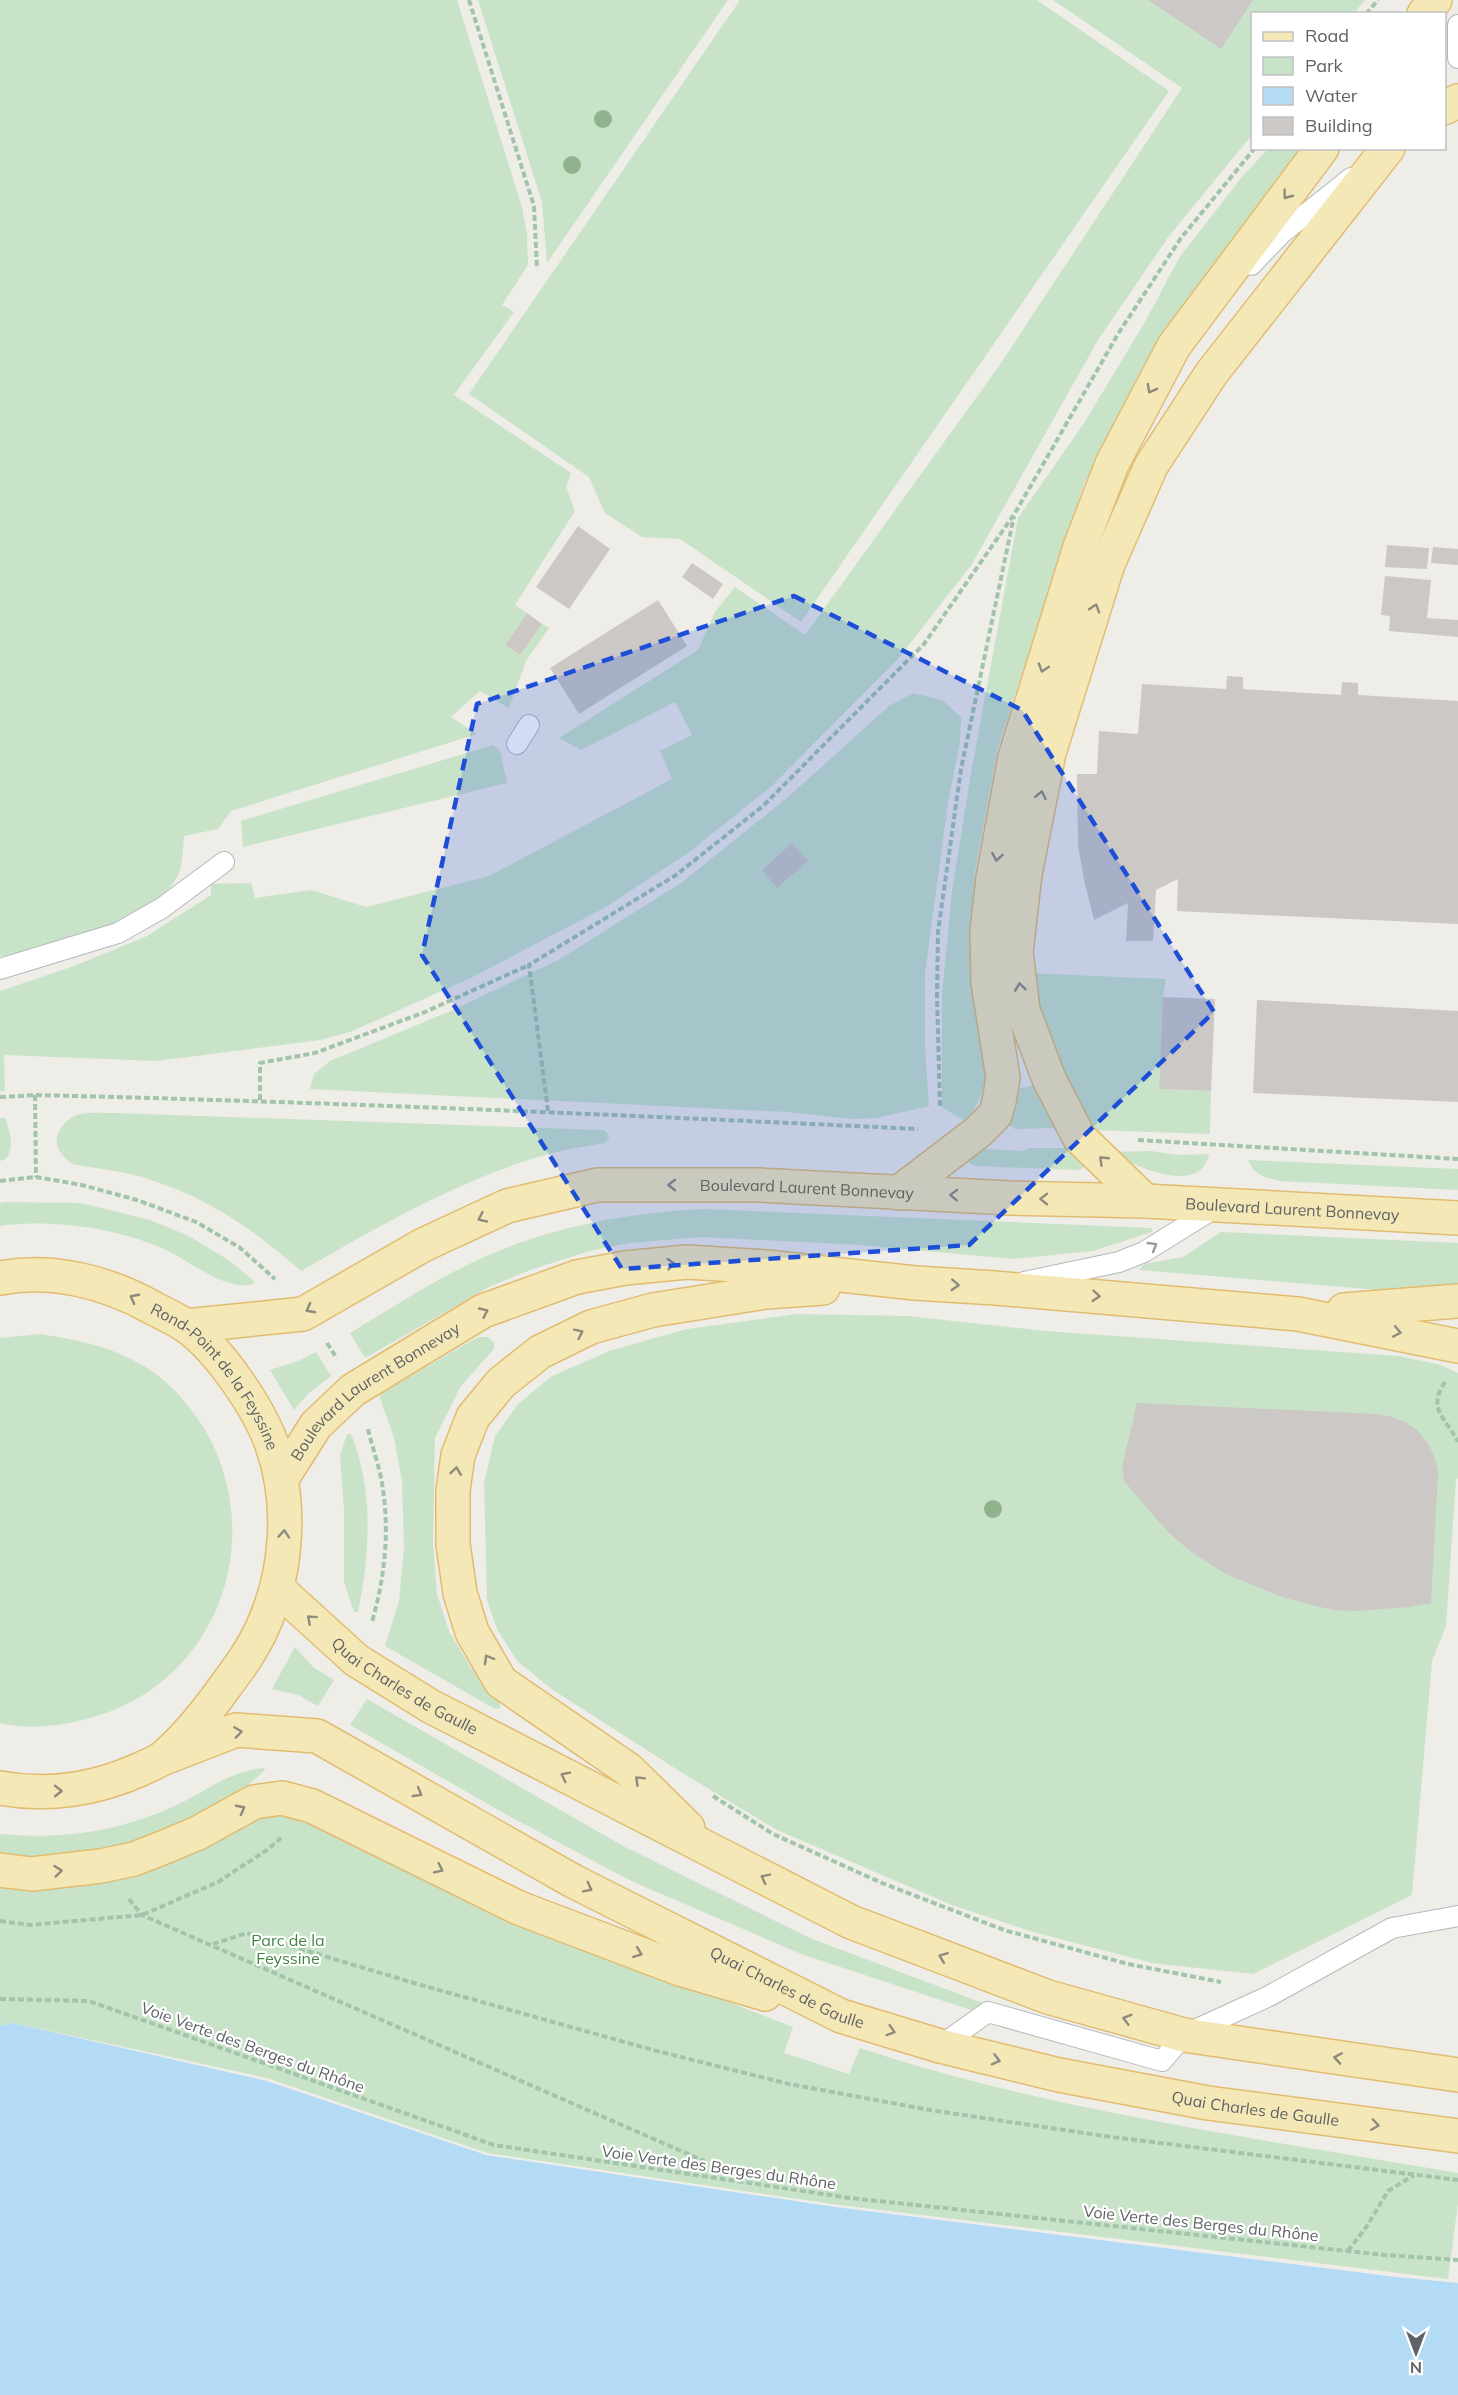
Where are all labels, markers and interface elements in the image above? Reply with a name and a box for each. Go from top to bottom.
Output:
legend [1251,12,1446,150]
text: Road [1305,24,1349,47]
text: Park [1305,54,1344,77]
text: Water [1305,84,1358,107]
text: Building [1305,114,1373,137]
one-way arrow [1283,189,1294,200]
one-way arrow [1147,383,1158,393]
one-way arrow [1088,603,1100,614]
one-way arrow [1038,662,1050,673]
one-way arrow [1034,790,1047,800]
one-way arrow [991,852,1004,862]
one-way arrow [1015,983,1027,992]
one-way arrow [1099,1157,1110,1168]
street label: Boulevard Laurent Bonnevay [700,1175,915,1203]
one-way arrow [667,1179,676,1191]
one-way arrow [949,1189,958,1202]
one-way arrow [1040,1192,1049,1205]
street label: Boulevard Laurent Bonnevay [1185,1193,1400,1225]
one-way arrow [477,1210,488,1222]
one-way arrow [1147,1242,1157,1254]
one-way arrow [667,1258,676,1271]
one-way arrow [951,1279,960,1292]
one-way arrow [1091,1289,1100,1302]
one-way arrow [130,1293,141,1305]
street label: Rond-Point de la Feyssine [148,1299,283,1453]
one-way arrow [306,1302,316,1313]
one-way arrow [477,1307,488,1319]
street label: Boulevard Laurent Bonnevay [286,1317,464,1464]
one-way arrow [1391,1325,1401,1338]
one-way arrow [573,1328,584,1340]
one-way arrow [449,1467,461,1476]
one-way arrow [277,1529,290,1539]
one-way arrow [307,1615,318,1626]
street label: Quai Charles de Gaulle [328,1633,481,1739]
one-way arrow [484,1655,496,1666]
one-way arrow [234,1726,243,1738]
one-way arrow [560,1771,571,1783]
one-way arrow [635,1776,646,1786]
one-way arrow [54,1785,63,1797]
one-way arrow [412,1786,422,1797]
one-way arrow [234,1805,245,1816]
one-way arrow [433,1862,444,1873]
one-way arrow [54,1865,63,1878]
one-way arrow [760,1874,771,1886]
one-way arrow [582,1881,593,1893]
park label: Parc de la Feyssine [251,1930,325,1968]
street label: Quai Charles de Gaulle [707,1942,867,2032]
one-way arrow [632,1946,643,1959]
one-way arrow [938,1952,949,1964]
street label: Voie Verte des Berges du Rhône [138,1997,368,2097]
one-way arrow [1123,2014,1133,2026]
one-way arrow [885,2024,895,2036]
one-way arrow [991,2052,1001,2065]
one-way arrow [1333,2052,1343,2065]
street label: Quai Charles de Gaulle [1170,2086,1340,2130]
one-way arrow [1370,2119,1379,2131]
street label: Voie Verte des Berges du Rhône [601,2141,837,2193]
street label: Voie Verte des Berges du Rhône [1082,2201,1320,2245]
north arrow [1386,2323,1446,2383]
text: N [1410,2358,1422,2378]

